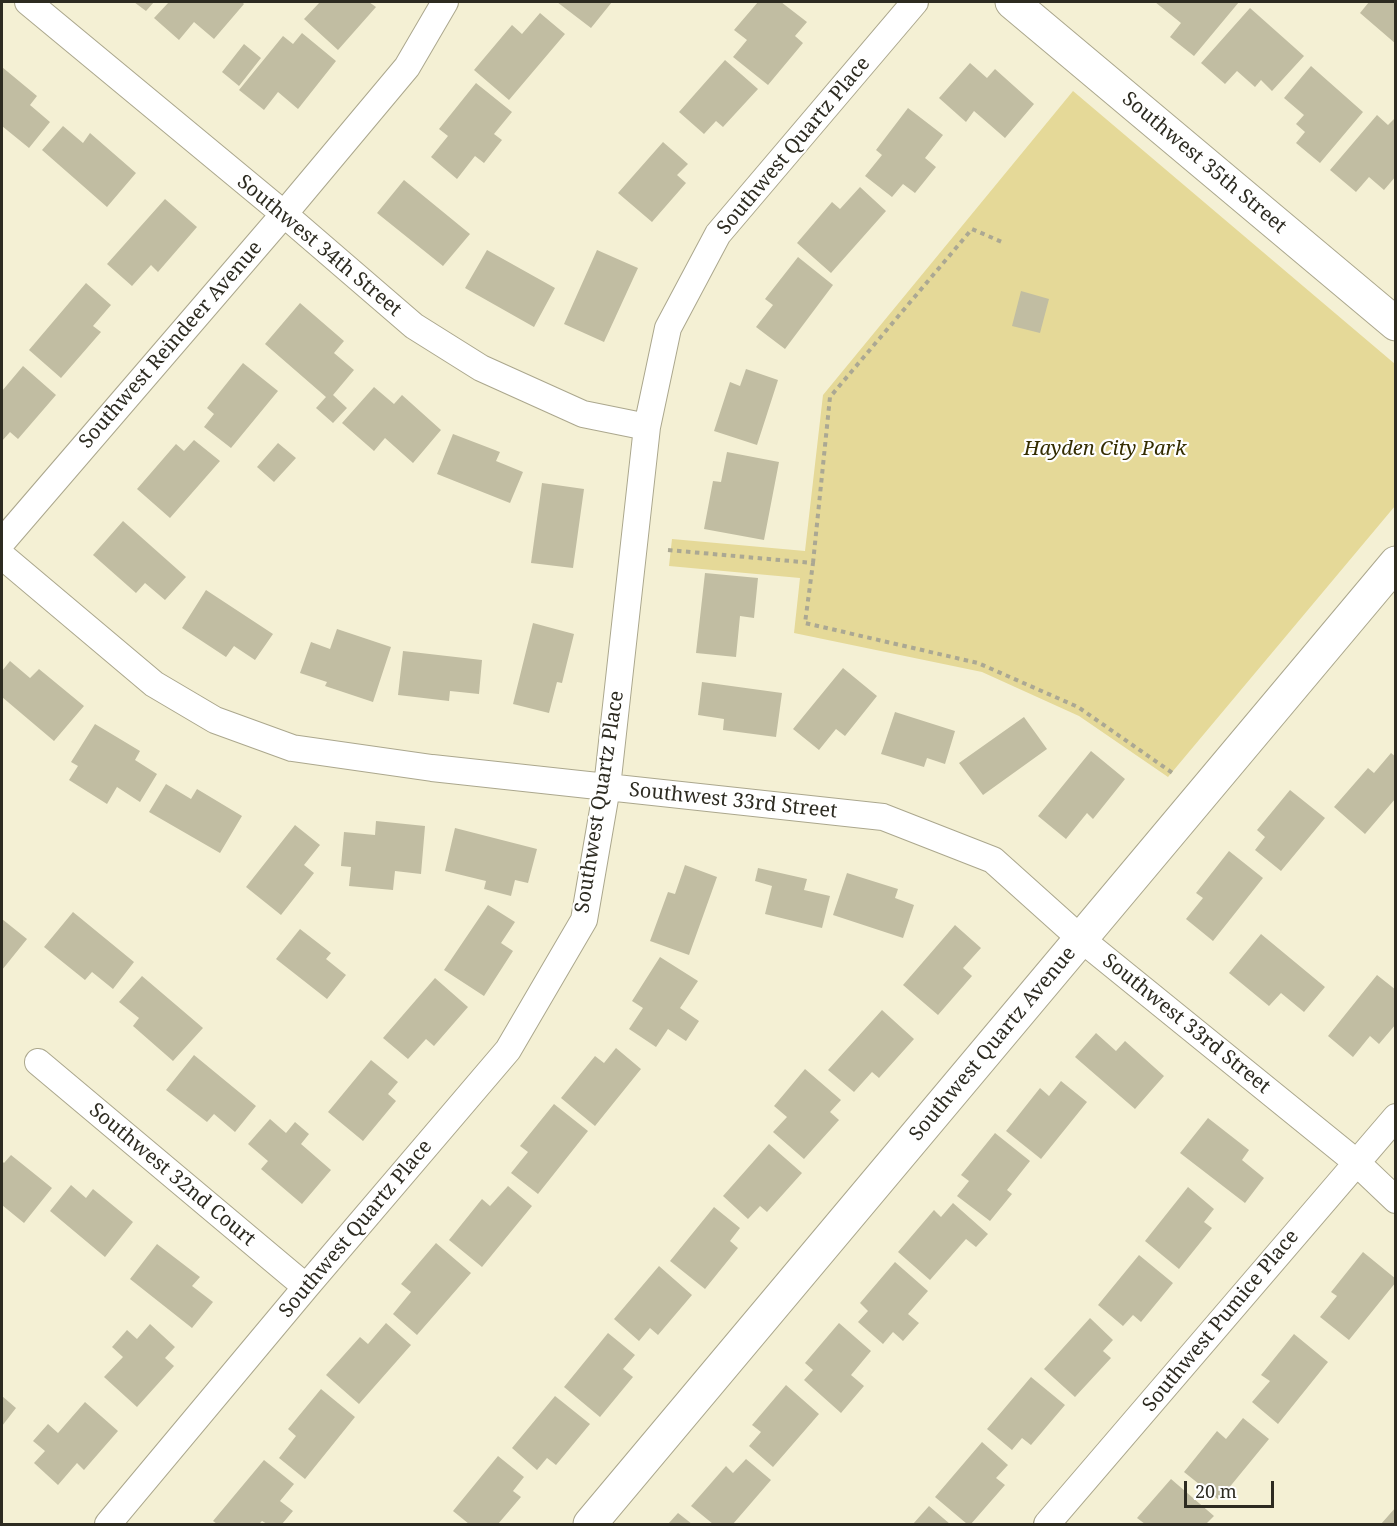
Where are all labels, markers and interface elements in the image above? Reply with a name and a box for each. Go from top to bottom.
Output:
street label: Southwest Quartz Place [713,52,875,240]
street label: Southwest 35th Street [1117,87,1291,239]
street label: Southwest 34th Street [232,170,406,322]
street label: Southwest Reindeer Avenue [74,236,268,454]
park label: Hayden City Park [1024,437,1186,461]
street label: Southwest Quartz Place [571,689,629,915]
street label: Southwest 33rd Street [628,778,838,824]
street label: Southwest Quartz Avenue [905,942,1081,1146]
street label: Southwest 33rd Street [1097,949,1275,1099]
street label: Southwest 32nd Court [84,1098,260,1252]
street label: Southwest Quartz Place [275,1135,437,1323]
street label: Southwest Pumice Place [1138,1225,1304,1417]
scale bar [1187,1469,1277,1507]
text: 20 m [1195,1479,1237,1503]

